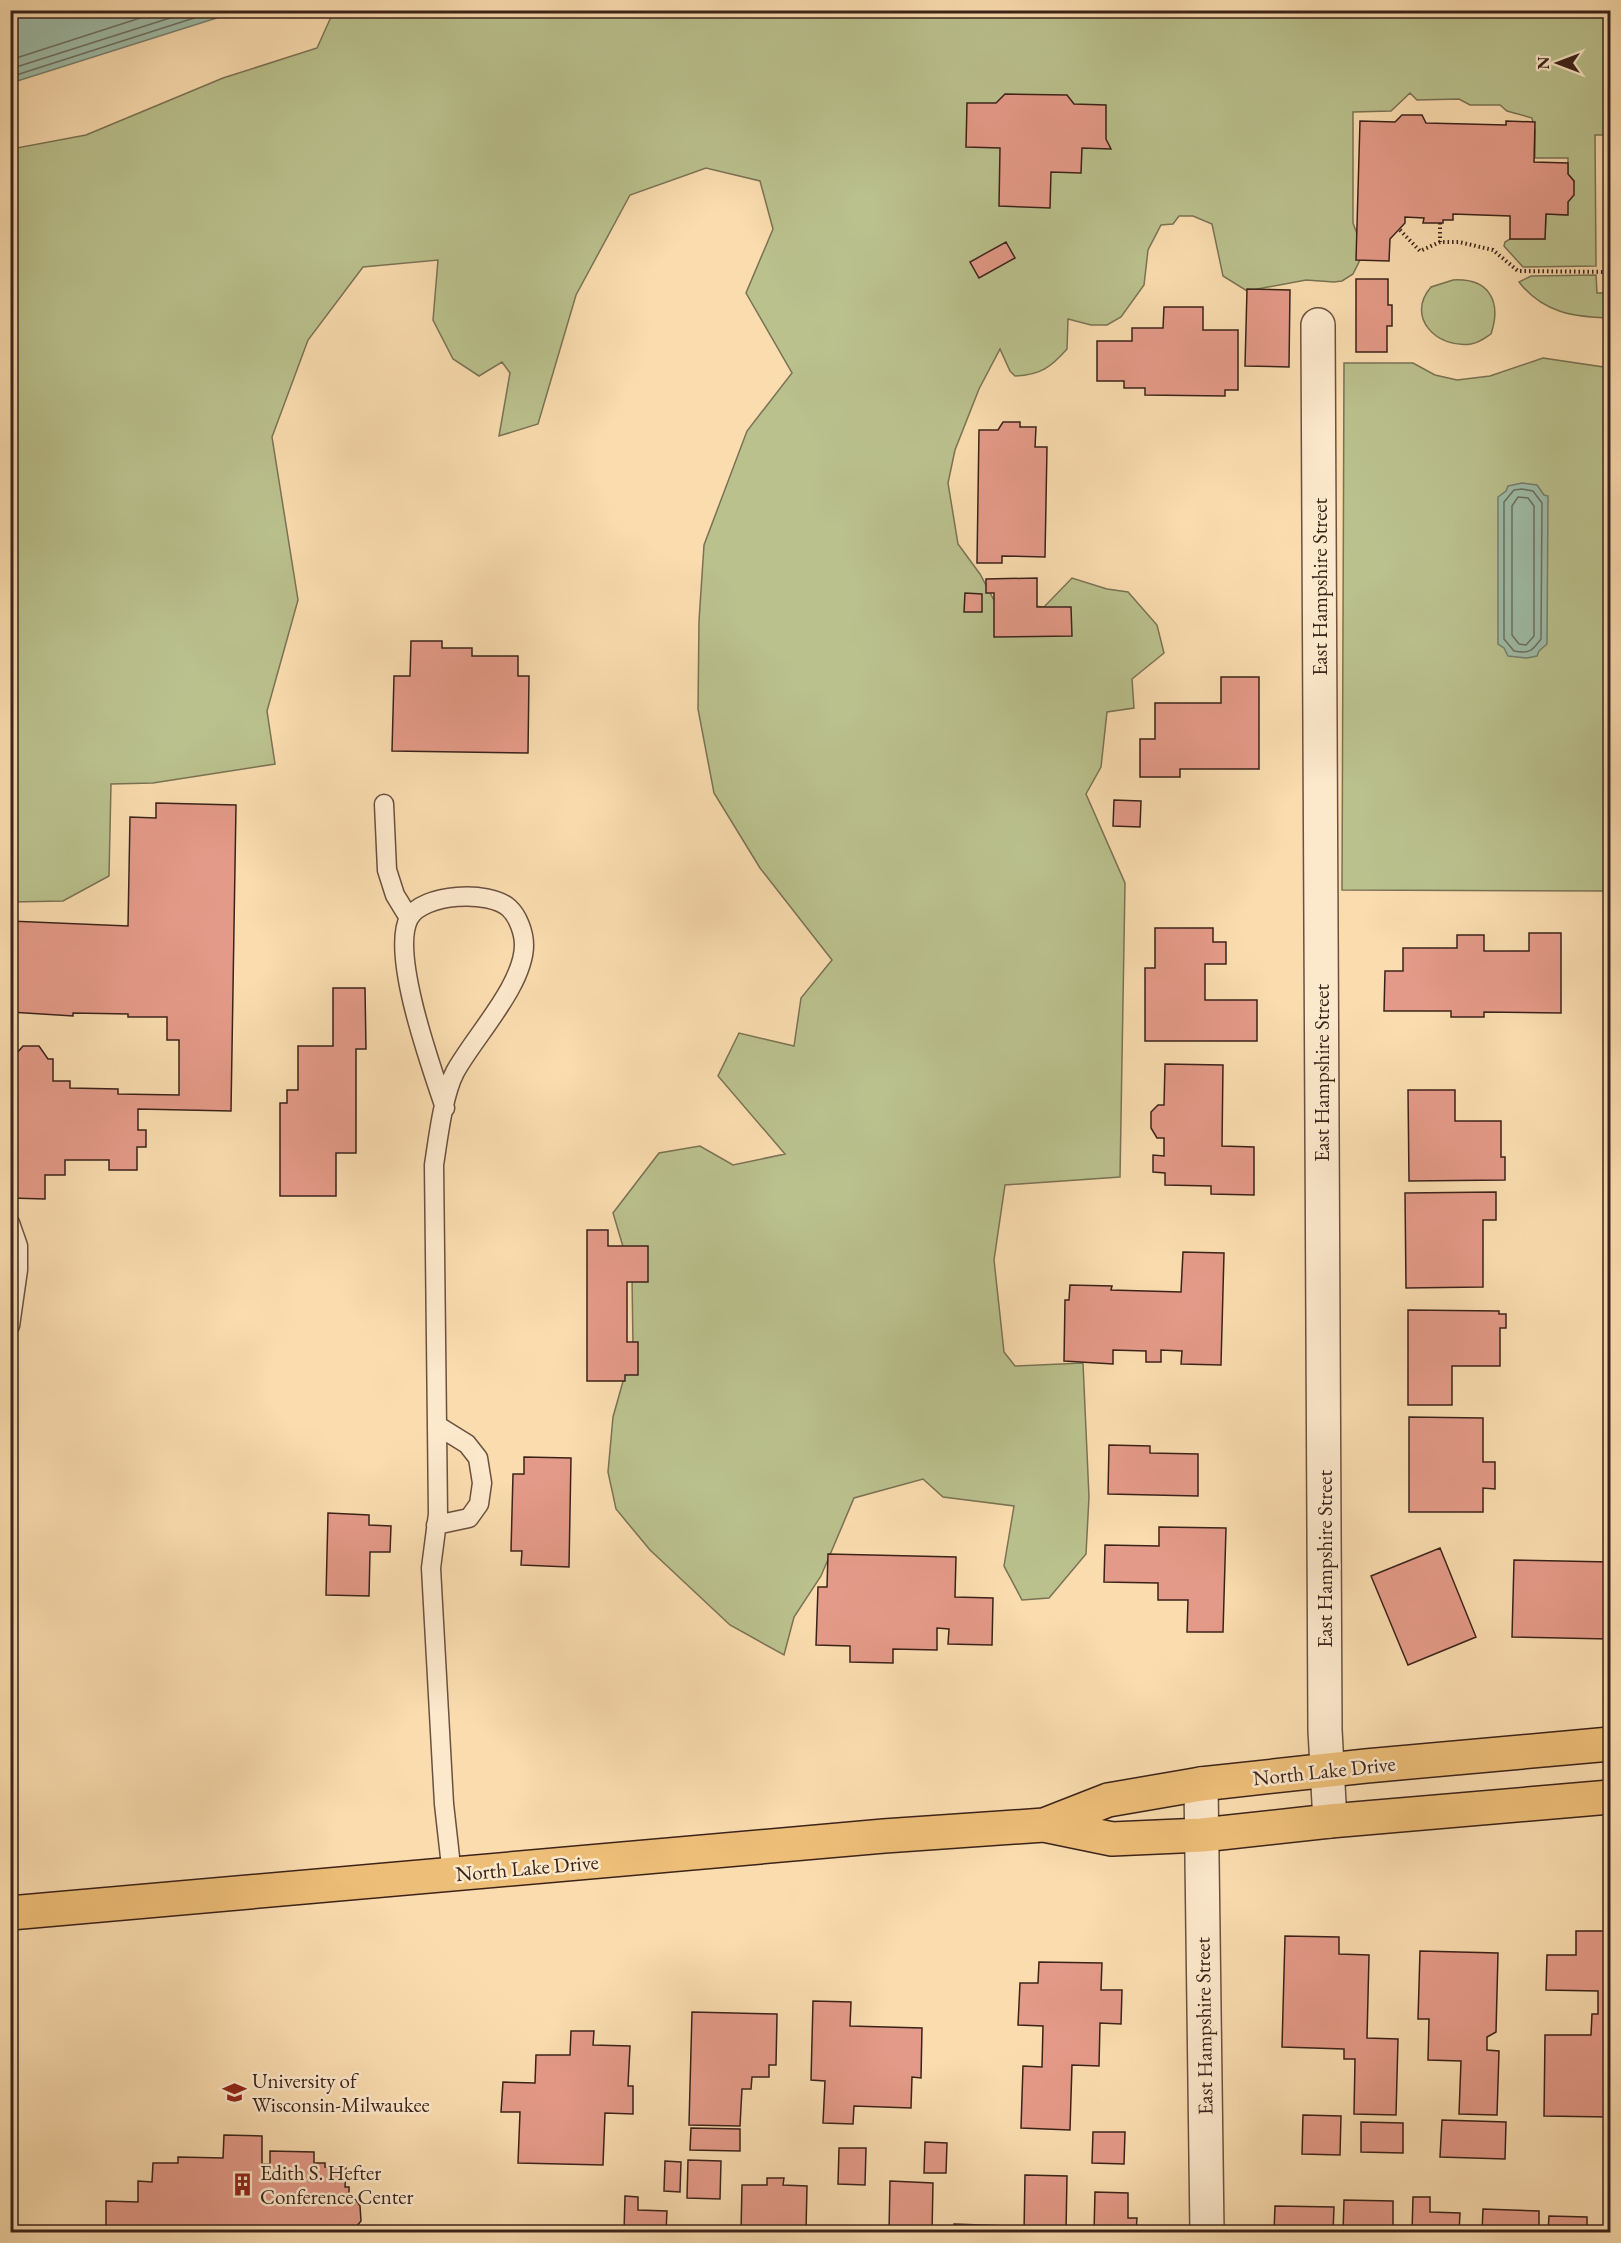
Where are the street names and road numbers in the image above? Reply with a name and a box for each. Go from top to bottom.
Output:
street label: East Hampshire Street [1306,498,1333,676]
street label: East Hampshire Street [1308,984,1335,1162]
street label: East Hampshire Street [1311,1470,1338,1648]
street label: North Lake Drive [1251,1750,1397,1791]
street label: North Lake Drive [454,1848,600,1887]
street label: East Hampshire Street [1188,1936,1219,2115]

